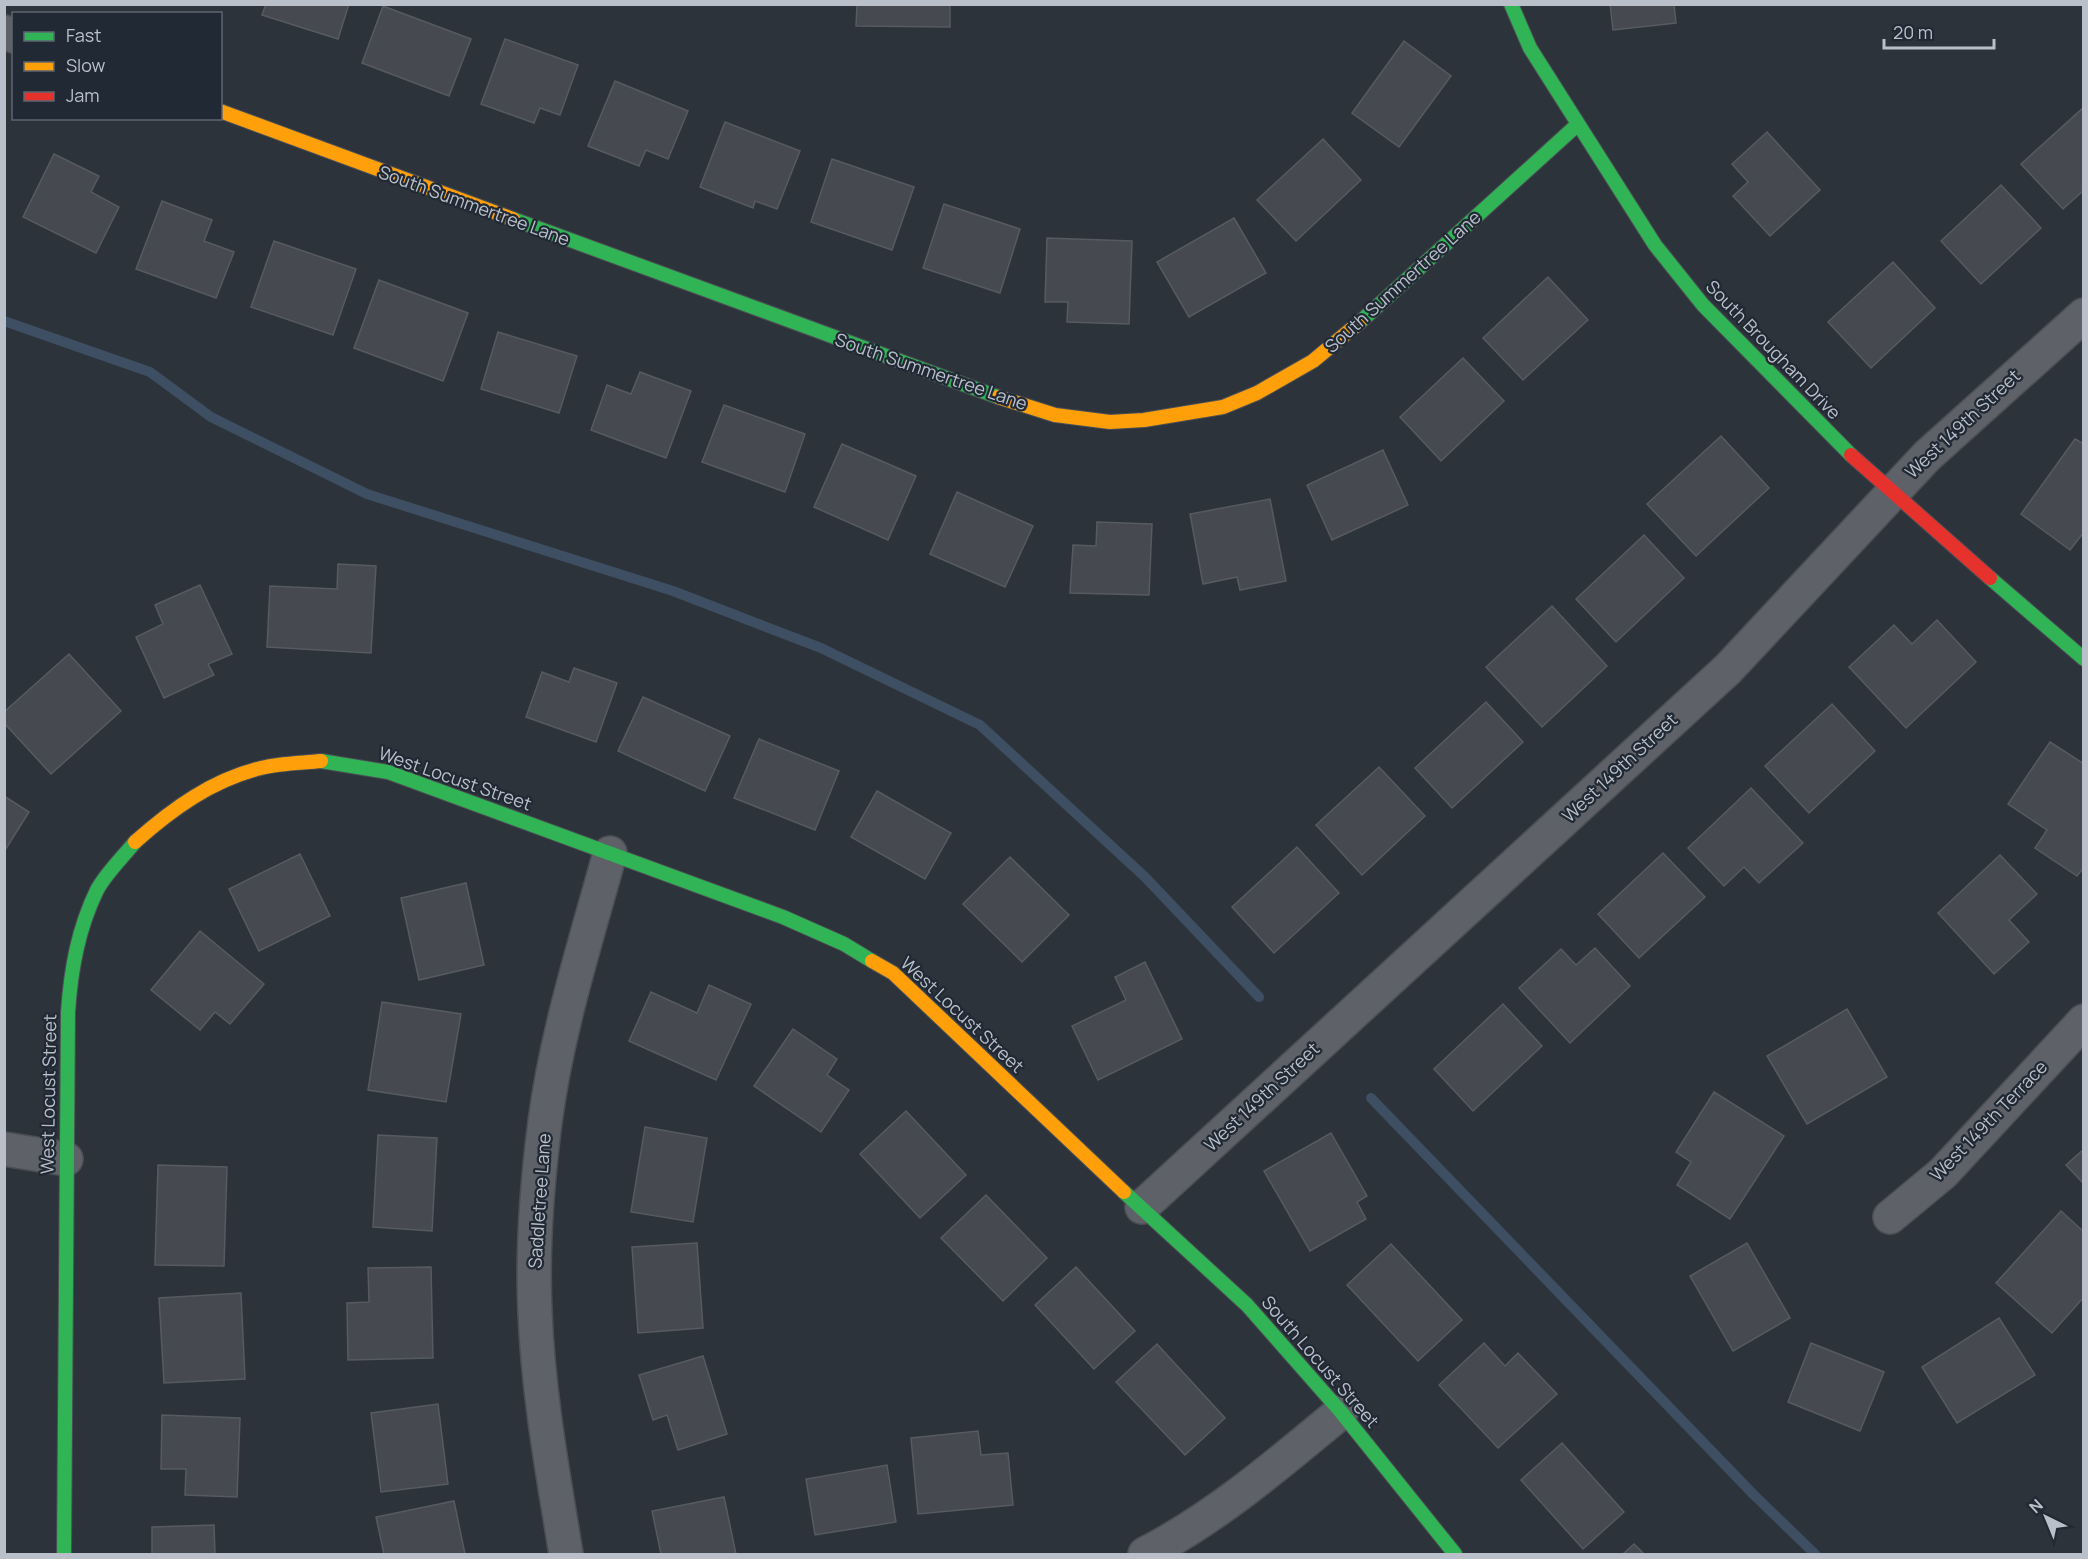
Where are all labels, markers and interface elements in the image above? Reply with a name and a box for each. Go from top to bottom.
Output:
legend [12,12,222,120]
scale bar [1884,12,1994,50]
text: 20 m [1893,20,1933,44]
text: Fast [66,23,101,47]
text: Slow [66,53,106,77]
text: Jam [66,83,100,107]
street label: South Summertree Lane [375,159,573,251]
street label: South Summertree Lane [1319,205,1485,358]
street label: South Brougham Drive [1701,274,1847,424]
street label: South Summertree Lane [832,327,1031,415]
street label: West 149th Street [1899,364,2025,483]
street label: West 149th Street [1556,708,1682,827]
street label: West Locust Street [376,741,535,815]
street label: West Locust Street [896,951,1029,1078]
street label: West Locust Street [35,1014,61,1174]
street label: West 149th Street [1198,1037,1324,1156]
street label: West 149th Terrace [1924,1055,2052,1186]
street label: Saddletree Lane [522,1132,556,1269]
street label: South Locust Street [1257,1290,1385,1432]
north arrow [2016,1487,2076,1547]
text: N [2024,1494,2047,1518]

